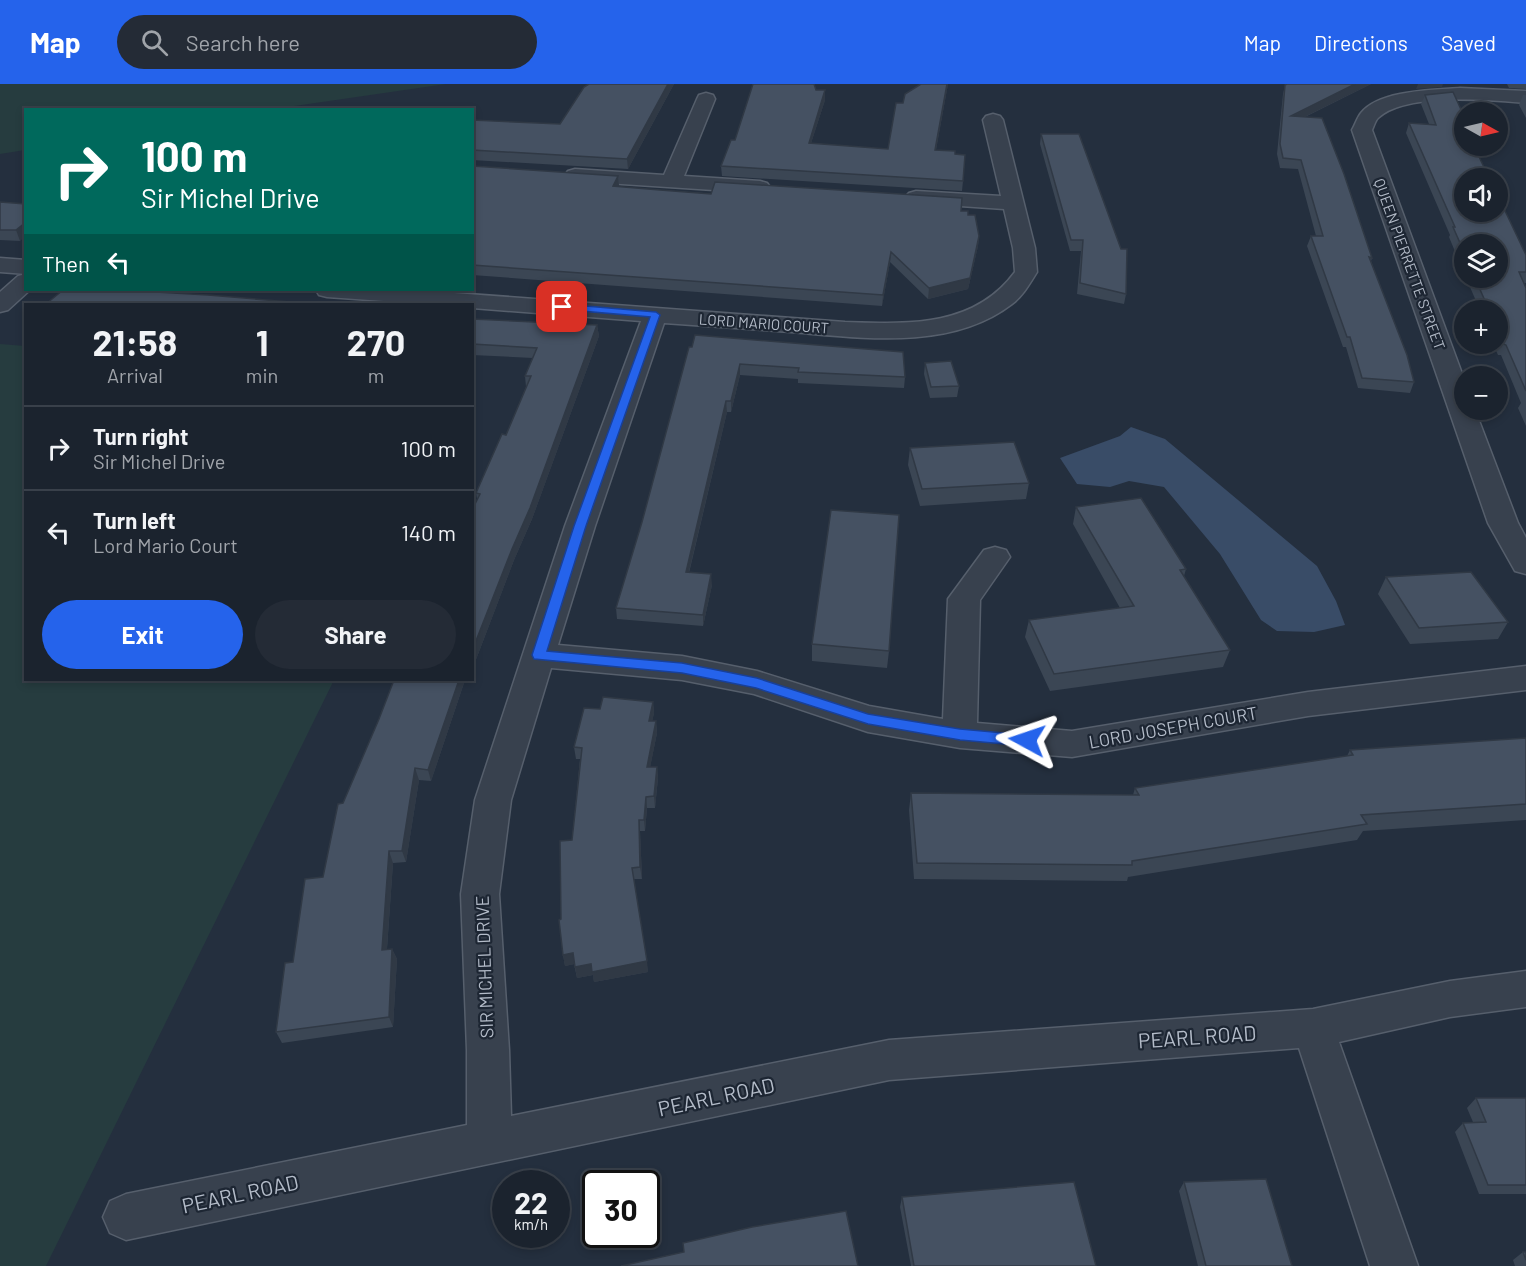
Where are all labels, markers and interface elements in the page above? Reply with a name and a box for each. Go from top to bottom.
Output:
search box [117,15,537,69]
text: Map [30,25,81,59]
icon: search [138,26,171,59]
text: Search here [186,29,300,55]
text: Map [1244,30,1281,55]
text: Directions [1314,30,1408,55]
text: Saved [1441,30,1496,55]
north arrow [1454,102,1508,156]
map controls [1454,102,1508,420]
text: 100 m [141,130,247,180]
icon: right [42,132,120,210]
button: sound [1454,168,1508,222]
street label: QUEEN PIERRETTE STREET [1371,176,1449,352]
text: Sir Michel Drive [141,181,320,213]
button: layers [1454,234,1508,288]
icon: left [102,246,135,279]
text: Then [42,250,90,276]
pin [536,281,587,332]
icon: arrive [545,290,578,323]
button: + [1454,300,1508,354]
street label: LORD MARIO COURT [698,309,830,337]
text: 21:58 [93,320,177,363]
text: 1 [256,320,268,363]
text: 270 [347,320,405,363]
text: Arrival [107,363,163,387]
text: min [246,363,278,387]
text: m [368,363,384,387]
button: − [1454,366,1508,420]
text: Turn right [93,423,188,449]
icon: right [42,432,75,465]
text: 100 m [401,435,456,461]
text: Sir Michel Drive [93,449,225,473]
text: Turn left [93,507,176,533]
icon: left [42,516,75,549]
text: 140 m [401,519,456,545]
text: Lord Mario Court [93,533,238,557]
button: Exit [42,600,243,669]
button: Share [255,600,456,669]
street label: LORD JOSEPH COURT [1087,701,1259,753]
position arrow [995,708,1059,772]
street label: SIR MICHEL DRIVE [471,895,497,1039]
street label: PEARL ROAD [1137,1019,1257,1053]
street label: PEARL ROAD [655,1071,777,1121]
street label: PEARL ROAD [179,1168,301,1218]
speed limit sign: 30 [582,1170,660,1248]
text: 22 [514,1184,548,1220]
text: km/h [514,1215,548,1233]

